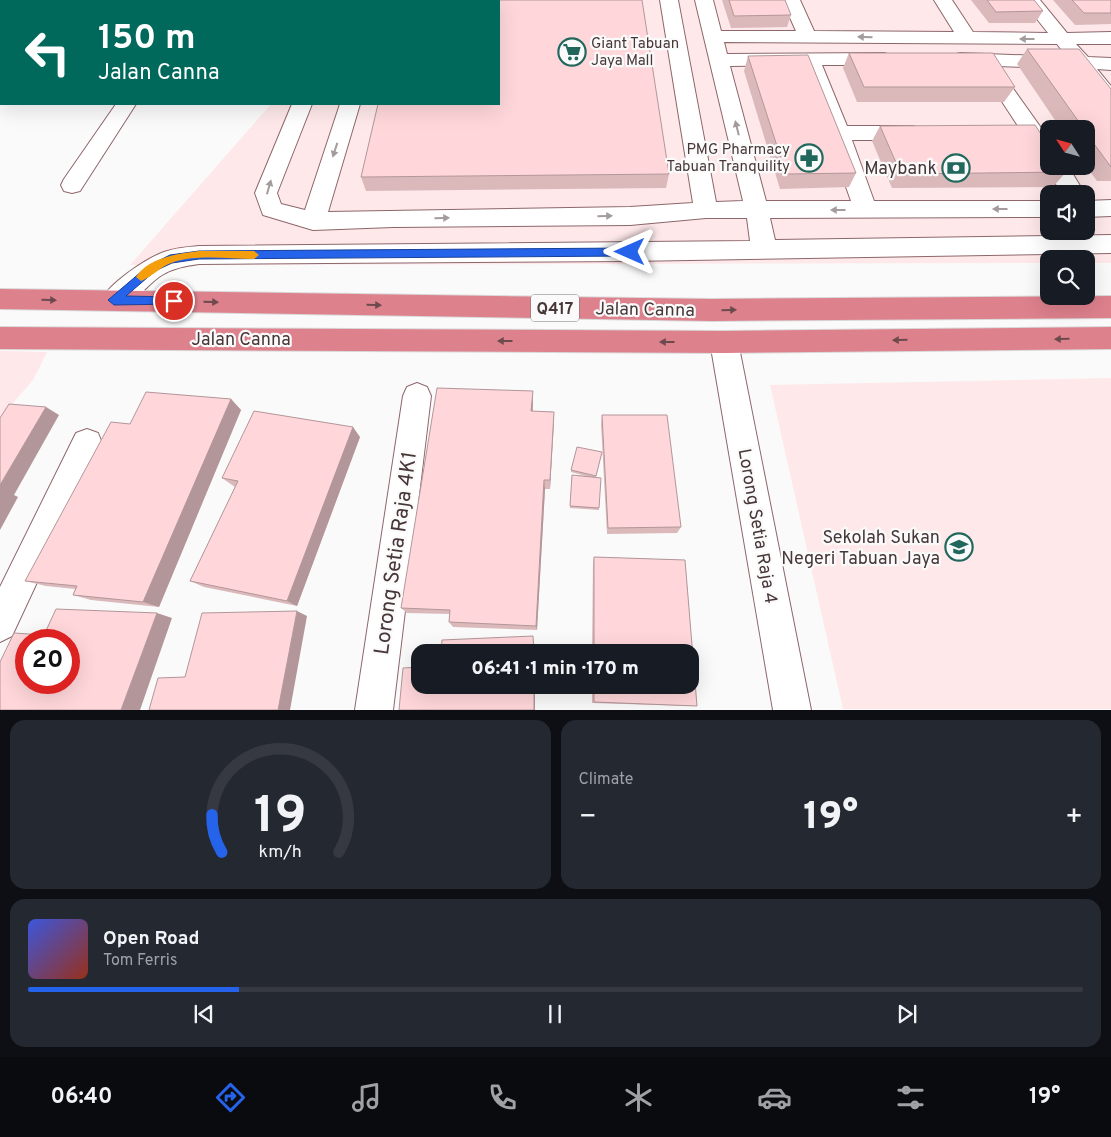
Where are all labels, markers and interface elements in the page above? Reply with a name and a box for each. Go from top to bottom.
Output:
text: 150 m [98,17,196,61]
icon: left [15,20,80,85]
one-way arrow [857,33,873,41]
place label: Giant Tabuan Jaya Mall [591,35,679,71]
one-way arrow [1019,35,1035,43]
supermarket icon: Giant Tabuan Jaya Mall [557,37,587,67]
text: Jalan Canna [98,60,220,87]
north arrow [1040,120,1095,175]
map controls [1040,120,1095,305]
one-way arrow [733,121,741,136]
place label: PMG Pharmacy Tabuan Tranquility [666,141,790,177]
one-way arrow [331,143,339,158]
pharmacy icon: PMG Pharmacy Tabuan Tranquility [794,143,824,173]
bank icon: Maybank [941,153,971,183]
place label: Maybank [864,158,937,181]
one-way arrow [266,179,274,194]
button: sound [1040,185,1095,240]
one-way arrow [992,205,1008,213]
one-way arrow [829,206,845,214]
one-way arrow [597,212,613,220]
one-way arrow [434,213,450,221]
position arrow [603,225,655,277]
button: search [1040,250,1095,305]
pin [153,280,195,322]
icon: arrive [160,287,188,315]
road number: Q417 [531,294,579,322]
one-way arrow [41,296,57,304]
one-way arrow [203,298,219,306]
street label: Jalan Canna [595,298,695,323]
one-way arrow [366,301,382,309]
one-way arrow [721,306,737,314]
street label: Jalan Canna [191,329,291,352]
one-way arrow [1054,335,1070,343]
one-way arrow [892,336,908,344]
one-way arrow [497,337,513,345]
one-way arrow [659,337,675,345]
street label: Lorong Setia Raja 4 [732,447,781,606]
street label: Lorong Setia Raja 4K1 [369,450,424,657]
place label: Sekolah Sukan Negeri Tabuan Jaya [781,527,940,571]
school or university icon: Sekolah Sukan Negeri Tabuan Jaya [944,532,974,562]
speed limit sign: 20 [15,629,80,694]
text: 06:41 · 1 min · 170 m [471,657,639,681]
text: Climate [579,770,633,790]
text: 19 [254,785,307,851]
text: 19° [803,794,858,843]
text: − [579,800,597,836]
text: + [1065,800,1083,836]
text: km/h [259,841,302,864]
text: Open Road [103,927,199,951]
text: Tom Ferris [103,951,177,971]
icon: previous [190,1000,218,1028]
icon: pause [541,1000,569,1028]
icon: next [893,1000,921,1028]
icon: directions [213,1080,248,1115]
icon: music [349,1080,384,1115]
icon: phone [485,1080,520,1115]
icon: climate [621,1080,656,1115]
icon: car [757,1080,792,1115]
icon: filters [893,1080,928,1115]
text: 06:40 [50,1084,112,1111]
text: 19° [1029,1084,1060,1111]

